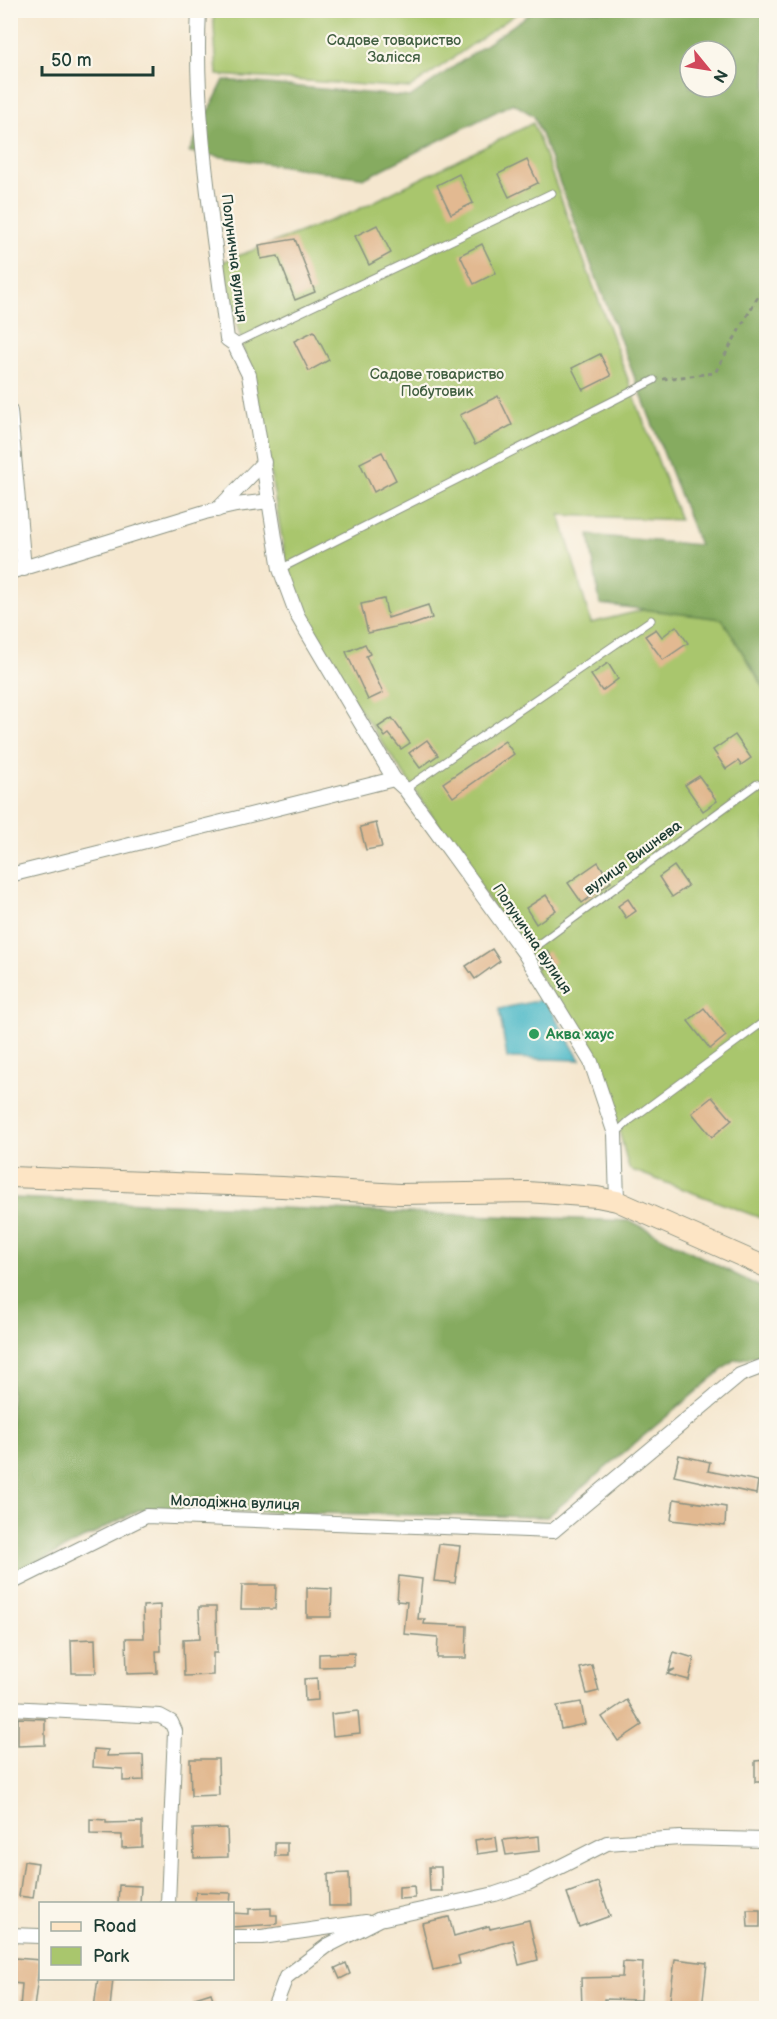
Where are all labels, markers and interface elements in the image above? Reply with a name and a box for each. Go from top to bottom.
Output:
park label: Садове товариство Залісся [327,31,461,67]
scale bar [42,39,153,77]
north arrow [678,39,738,99]
text: 50 m [51,50,92,71]
text: N [708,66,731,86]
street label: Полунична вулиця [217,193,251,323]
park label: Садове товариство Побутовик [370,365,504,401]
street label: вулиця Вишнева [581,816,686,900]
street label: Полунична вулиця [488,880,576,998]
place label: Аква хаус [545,1025,615,1044]
marker: Аква хаус [527,1027,541,1041]
street label: Молодіжна вулиця [170,1491,300,1515]
legend [39,1902,234,1980]
text: Road [93,1916,137,1937]
text: Park [93,1946,129,1967]

